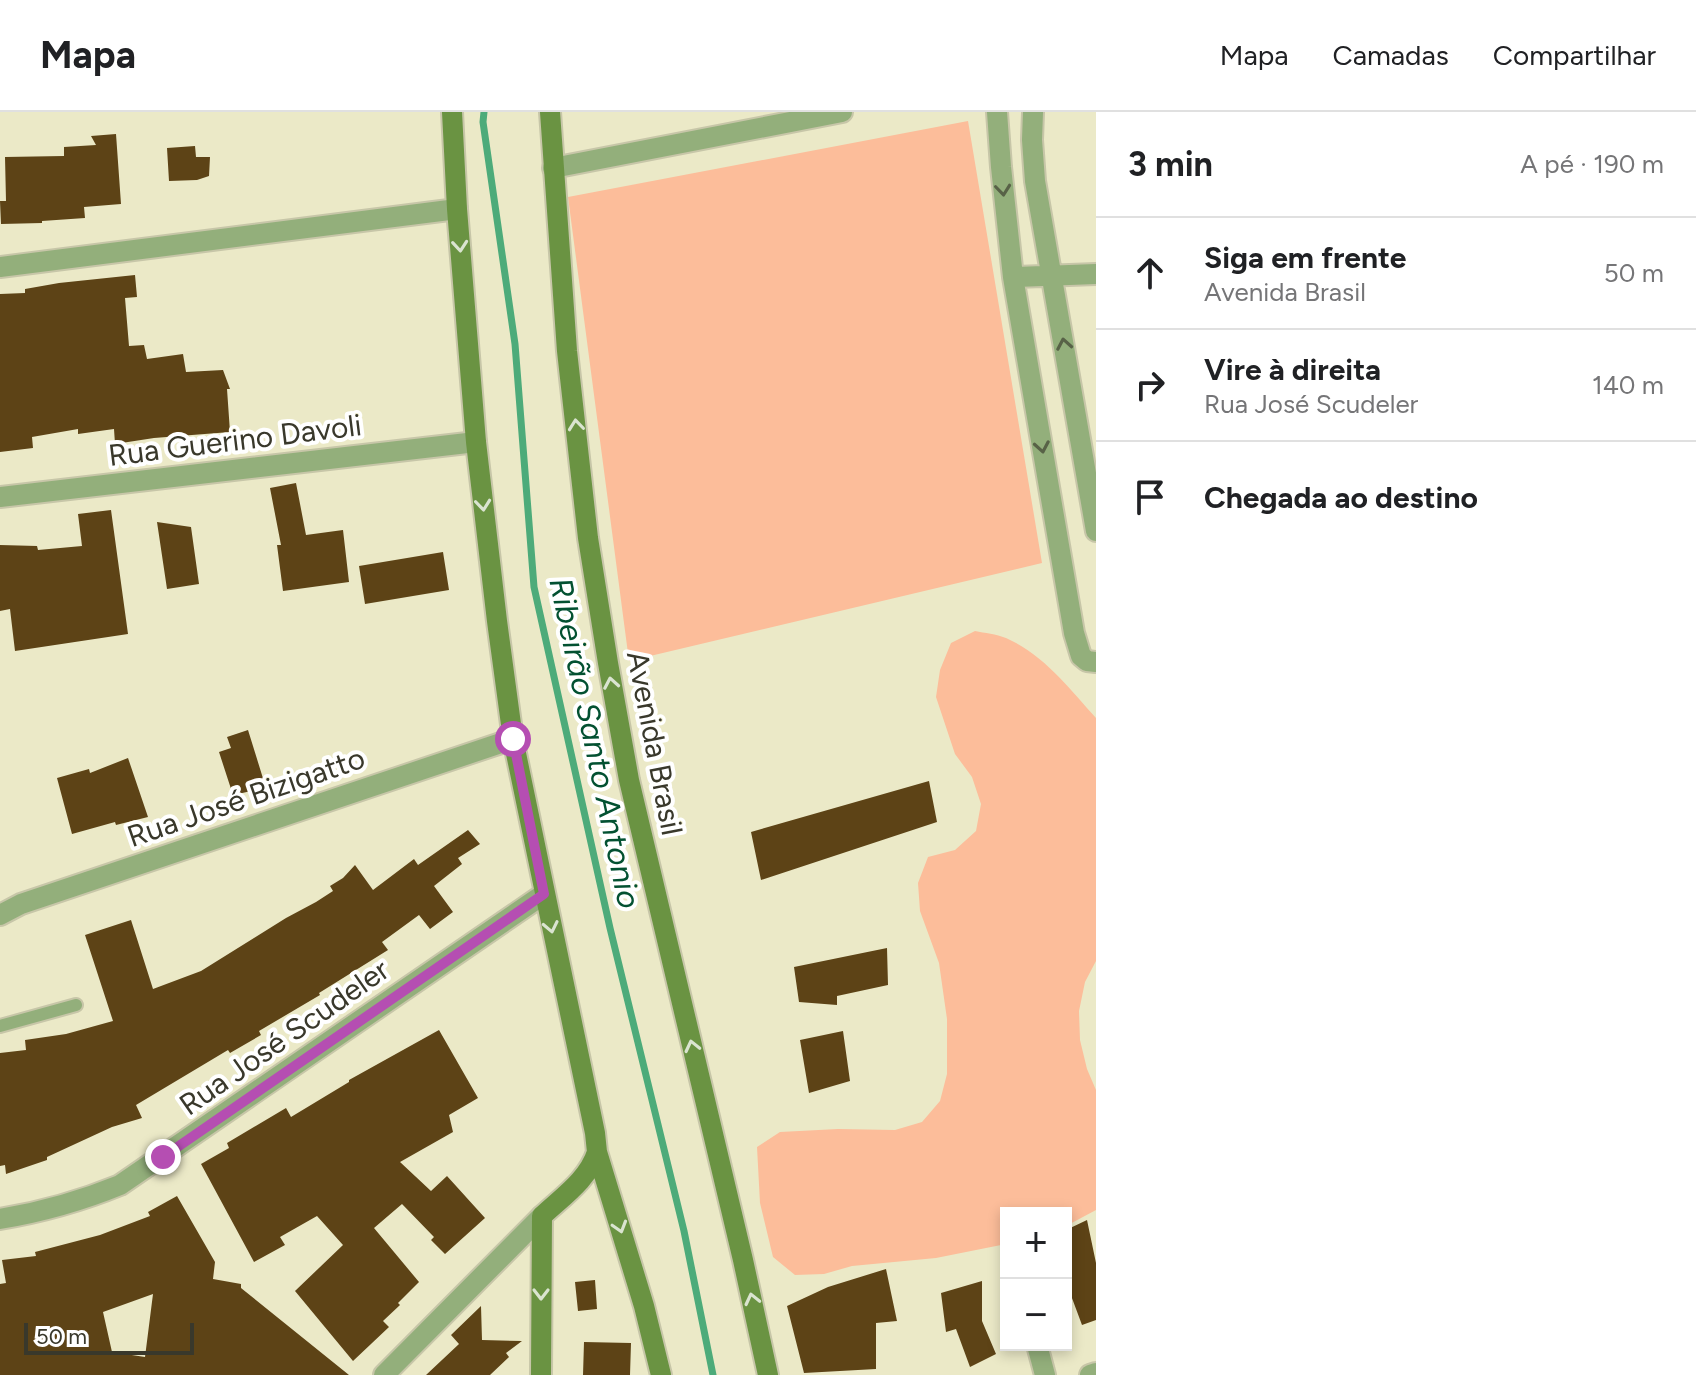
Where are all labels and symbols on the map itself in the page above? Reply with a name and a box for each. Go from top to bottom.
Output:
one-way arrow [995,184,1012,197]
one-way arrow [451,240,468,253]
one-way arrow [1056,337,1073,350]
street label: Rua Guerino Davoli [106,406,364,474]
one-way arrow [567,418,584,431]
one-way arrow [1032,440,1049,454]
one-way arrow [474,499,491,512]
water label: Ribeirão Santo Antonio [541,574,649,912]
street label: Avenida Brasil [619,648,691,838]
one-way arrow [604,676,621,689]
route start [495,721,531,757]
street label: Rua José Bizigatto [122,739,370,855]
one-way arrow [542,920,559,933]
street label: Rua José Scudeler [172,951,396,1123]
one-way arrow [684,1039,701,1053]
route end [145,1139,181,1175]
one-way arrow [611,1219,627,1233]
one-way arrow [532,1288,550,1301]
one-way arrow [744,1292,761,1306]
scale bar [24,1319,194,1355]

